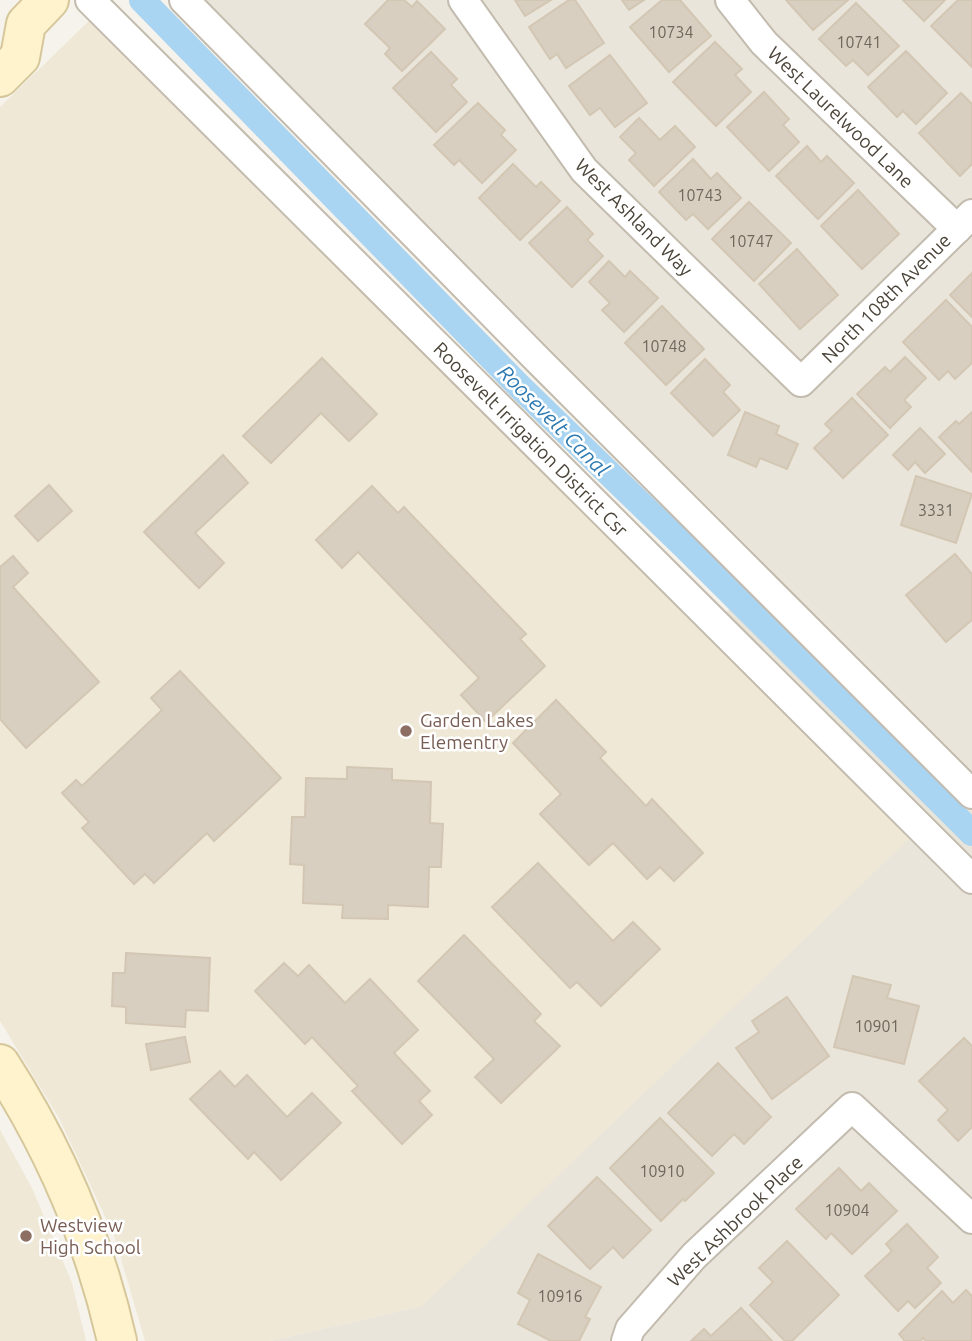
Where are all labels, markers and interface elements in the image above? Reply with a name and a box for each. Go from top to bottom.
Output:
house number: 10734 [648,23,694,41]
house number: 10741 [836,33,882,51]
street label: West Laurelwood Lane [764,42,918,192]
street label: West Ashland Way [571,154,697,280]
house number: 10743 [677,186,723,204]
street label: North 108th Avenue [817,229,955,367]
house number: 10747 [728,232,774,250]
street label: Roosevelt Irrigation District Csr [429,337,633,541]
house number: 10748 [641,337,687,355]
water label: Roosevelt Canal [494,360,615,481]
house number: 3331 [918,501,954,519]
place label: Garden Lakes Elementry [420,709,534,753]
marker: Garden Lakes Elementry [398,723,414,739]
house number: 10901 [854,1017,900,1035]
street label: West Ashbrook Place [663,1151,807,1291]
house number: 10910 [639,1162,685,1180]
house number: 10904 [824,1201,870,1219]
place label: Westview High School [40,1214,141,1258]
marker: Westview High School [18,1228,34,1244]
house number: 10916 [537,1287,583,1305]

